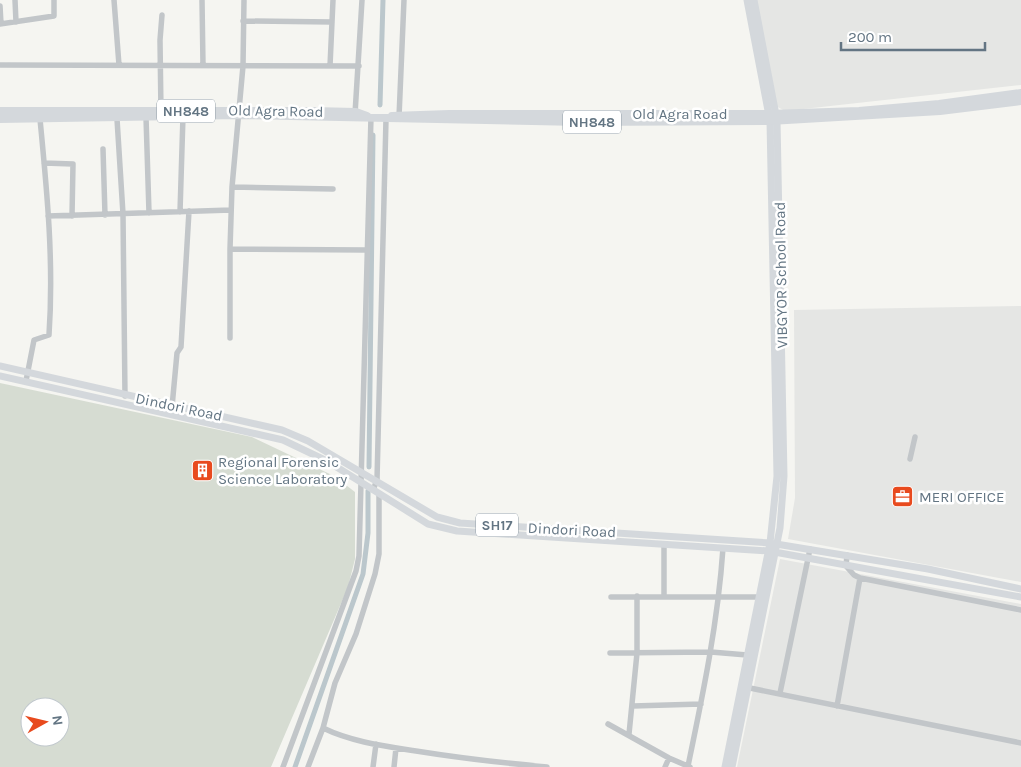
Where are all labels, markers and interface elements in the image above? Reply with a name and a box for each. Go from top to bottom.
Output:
scale bar [841,20,985,52]
text: 200 m [848,28,892,46]
road number: NH848 [157,100,215,122]
street label: Old Agra Road [228,101,324,121]
street label: Old Agra Road [632,105,728,123]
road number: NH848 [563,110,621,134]
street label: VIBGYOR School Road [771,202,791,348]
street label: Dindori Road [134,389,224,425]
place label: Regional Forensic Science Laboratory [218,453,347,488]
building icon: Regional Forensic Science Laboratory [190,459,214,483]
office icon: MERI OFFICE [891,485,915,509]
place label: MERI OFFICE [919,488,1004,506]
road number: SH17 [476,514,518,536]
street label: Dindori Road [527,519,617,541]
north arrow [20,697,70,747]
text: N [48,714,66,726]

